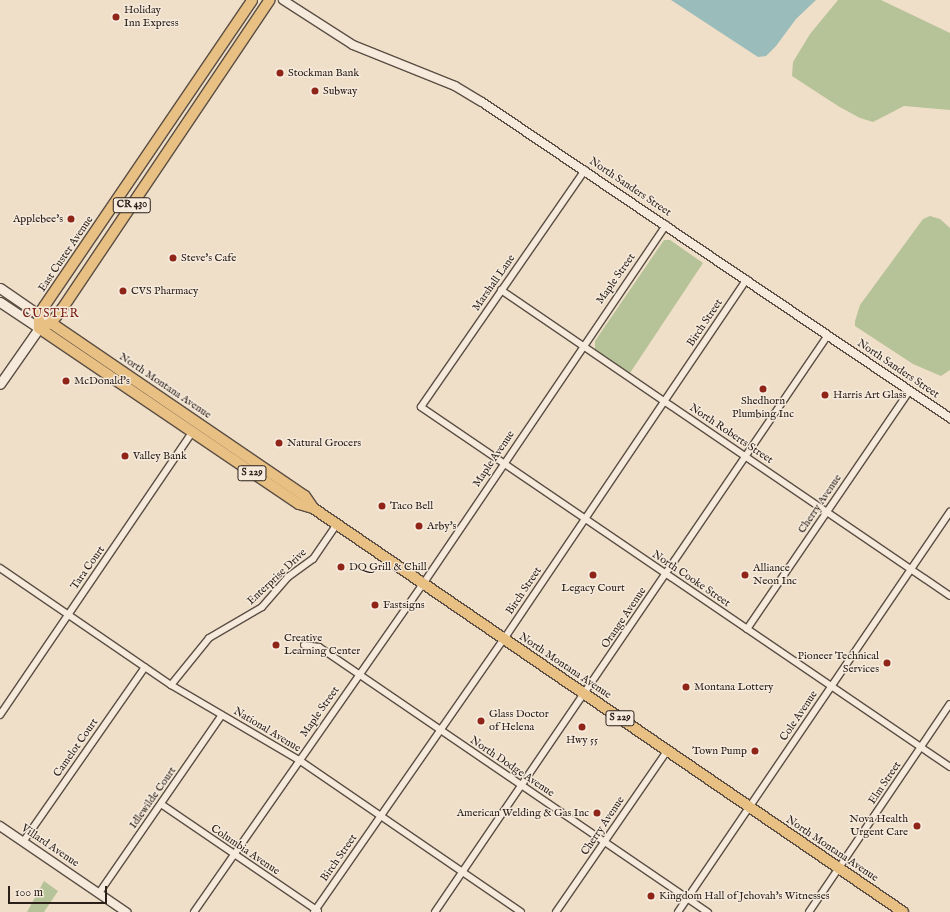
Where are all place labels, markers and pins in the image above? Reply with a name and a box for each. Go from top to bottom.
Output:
place label: Holiday Inn Express [124,4,179,30]
marker: Holiday Inn Express [111,12,121,22]
place label: Stockman Bank [288,66,359,80]
marker: Stockman Bank [275,68,285,78]
place label: Subway [323,84,357,98]
marker: Subway [310,86,320,96]
place label: Applebee's [13,212,63,226]
marker: Applebee's [66,214,76,224]
place label: Steve's Cafe [181,251,236,265]
marker: Steve's Cafe [168,253,178,263]
place label: CVS Pharmacy [131,284,198,298]
marker: CVS Pharmacy [118,286,128,296]
place label: McDonald's [74,374,130,388]
marker: McDonald's [61,376,71,386]
marker: Shedhorn Plumbing Inc [758,384,768,394]
place label: Harris Art Glass [833,388,906,402]
marker: Harris Art Glass [820,390,830,400]
place label: Shedhorn Plumbing Inc [732,395,794,421]
place label: Natural Grocers [287,436,361,450]
marker: Natural Grocers [274,438,284,448]
place label: Valley Bank [133,449,187,463]
marker: Valley Bank [120,451,130,461]
place label: Taco Bell [390,499,433,513]
marker: Taco Bell [377,501,387,511]
place label: Arby's [427,519,456,533]
marker: Arby's [414,521,424,531]
place label: DQ Grill & Chill [349,560,427,574]
marker: DQ Grill & Chill [336,562,346,572]
place label: Alliance Neon Inc [753,562,797,588]
marker: Legacy Court [588,570,598,580]
marker: Alliance Neon Inc [740,570,750,580]
place label: Legacy Court [561,581,625,595]
place label: Fastsigns [383,598,425,612]
marker: Fastsigns [370,600,380,610]
place label: Creative Learning Center [284,632,360,658]
marker: Creative Learning Center [271,640,281,650]
place label: Pioneer Technical Services [798,650,879,676]
marker: Pioneer Technical Services [882,658,892,668]
place label: Montana Lottery [694,680,773,694]
marker: Montana Lottery [681,682,691,692]
place label: Glass Doctor of Helena [489,708,549,734]
marker: Glass Doctor of Helena [476,716,486,726]
marker: Hwy 55 [577,722,587,732]
place label: Hwy 55 [566,733,598,747]
place label: Town Pump [692,744,747,758]
marker: Town Pump [750,746,760,756]
place label: American Welding & Gas Inc [457,806,589,820]
marker: American Welding & Gas Inc [592,808,602,818]
place label: Nova Health Urgent Care [849,813,908,839]
marker: Nova Health Urgent Care [911,820,923,832]
place label: Kingdom Hall of Jehovah's Witnesses [659,889,830,903]
marker: Kingdom Hall of Jehovah's Witnesses [646,891,656,901]

